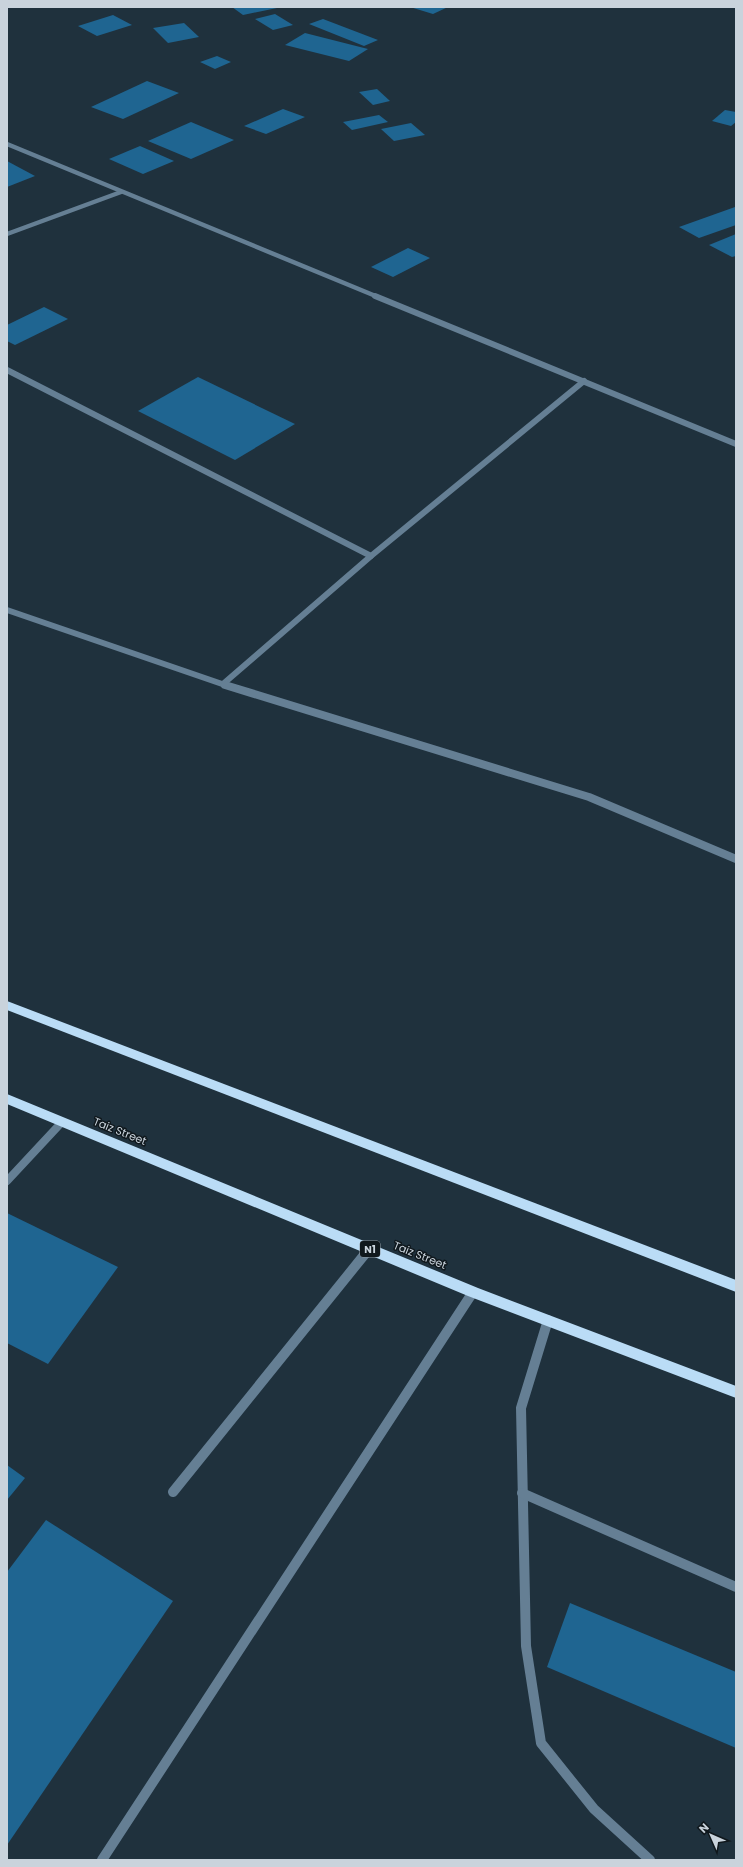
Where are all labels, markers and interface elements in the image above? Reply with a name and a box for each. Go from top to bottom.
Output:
street label: Taiz Street [91,1113,149,1149]
street label: Taiz Street [391,1237,449,1273]
road number: N1 [360,1241,380,1257]
north arrow [691,1815,731,1855]
text: N [695,1819,713,1837]

